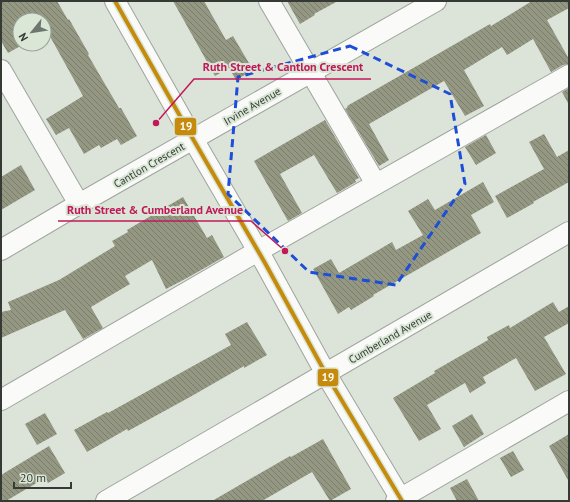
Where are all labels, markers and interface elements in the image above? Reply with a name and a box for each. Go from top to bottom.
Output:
north arrow [12,12,52,52]
text: N [15,30,31,44]
callout: Ruth Street & Cantlon Crescent [194,55,371,79]
text: Ruth Street & Cantlon Crescent [203,59,364,74]
street label: Irvine Avenue [221,84,283,128]
line badge: 19 [174,117,197,136]
text: 19 [180,119,192,133]
street label: Cantlon Crescent [111,139,187,191]
callout: Ruth Street & Cumberland Avenue [58,197,251,221]
text: Ruth Street & Cumberland Avenue [67,202,243,217]
street label: Cumberland Avenue [346,307,434,367]
line badge: 19 [317,368,339,387]
text: 19 [322,370,334,384]
scale bar [14,464,71,490]
text: 20 m [20,470,46,485]

